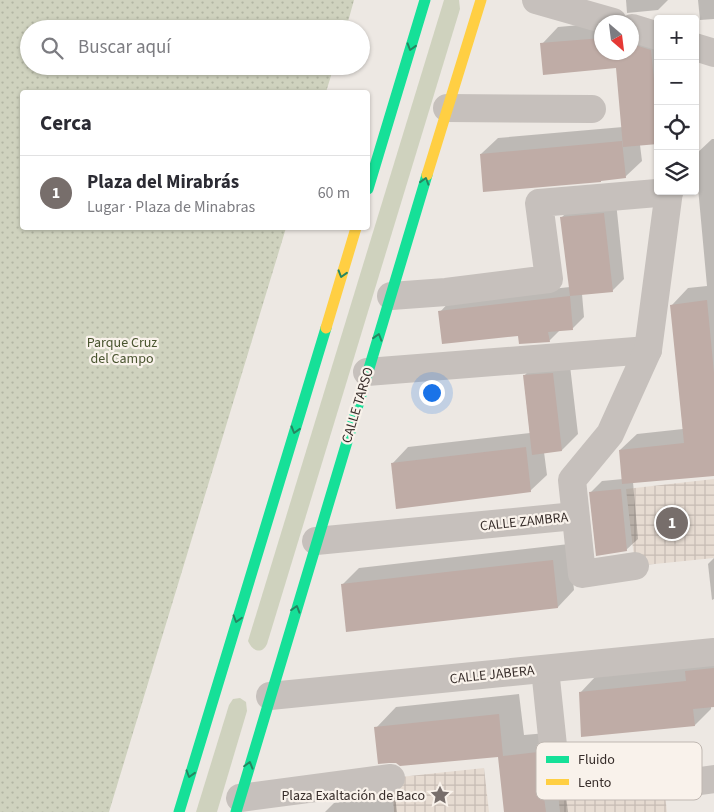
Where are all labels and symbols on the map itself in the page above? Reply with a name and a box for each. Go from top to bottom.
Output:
north arrow [594,15,639,60]
one-way arrow [406,42,416,50]
one-way arrow [420,178,430,186]
one-way arrow [337,270,347,278]
park label: Parque Cruz del Campo [87,333,157,369]
one-way arrow [372,333,382,341]
street label: CALLE TARSO [337,365,379,446]
your location [419,380,445,406]
one-way arrow [290,425,300,433]
pin: 1 [656,504,688,542]
street label: CALLE ZAMBRA [479,507,569,537]
one-way arrow [290,606,300,614]
one-way arrow [233,614,243,622]
street label: CALLE JABERA [449,661,536,689]
legend [536,742,702,800]
text: Fluido [578,750,615,770]
one-way arrow [244,762,254,770]
one-way arrow [186,769,196,778]
text: Lento [578,773,611,793]
place icon: Plaza Exaltación de Baco [429,784,451,806]
place label: Plaza Exaltación de Baco [281,786,425,806]

